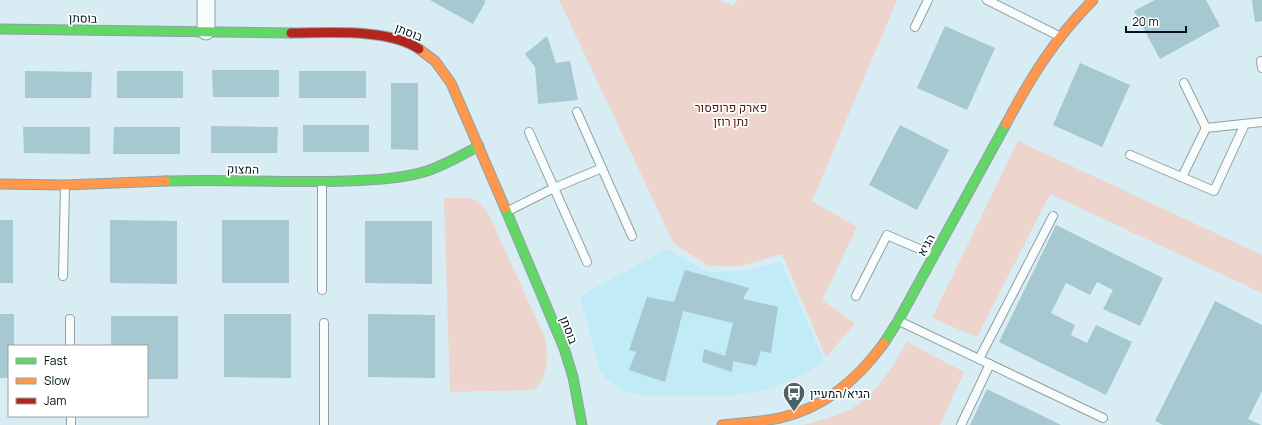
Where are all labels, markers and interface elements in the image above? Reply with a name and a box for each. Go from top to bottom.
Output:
scale bar [1126,8,1186,34]
street label: בוסתן [69,9,98,27]
text: 20 m [1132,13,1159,30]
street label: בוסתן [393,19,426,45]
park label: פארק פרופסור נתן רוזן [695,99,767,130]
street label: המצוק [227,160,259,178]
street label: הגיא [913,231,939,259]
street label: בוסתן [556,314,582,347]
legend [8,345,148,417]
text: Fast [44,352,68,369]
text: Slow [44,372,70,389]
bus stop icon: הגיא/המעיין [781,380,807,413]
place label: הגיא/המעיין [810,385,870,402]
text: Jam [44,392,66,409]

